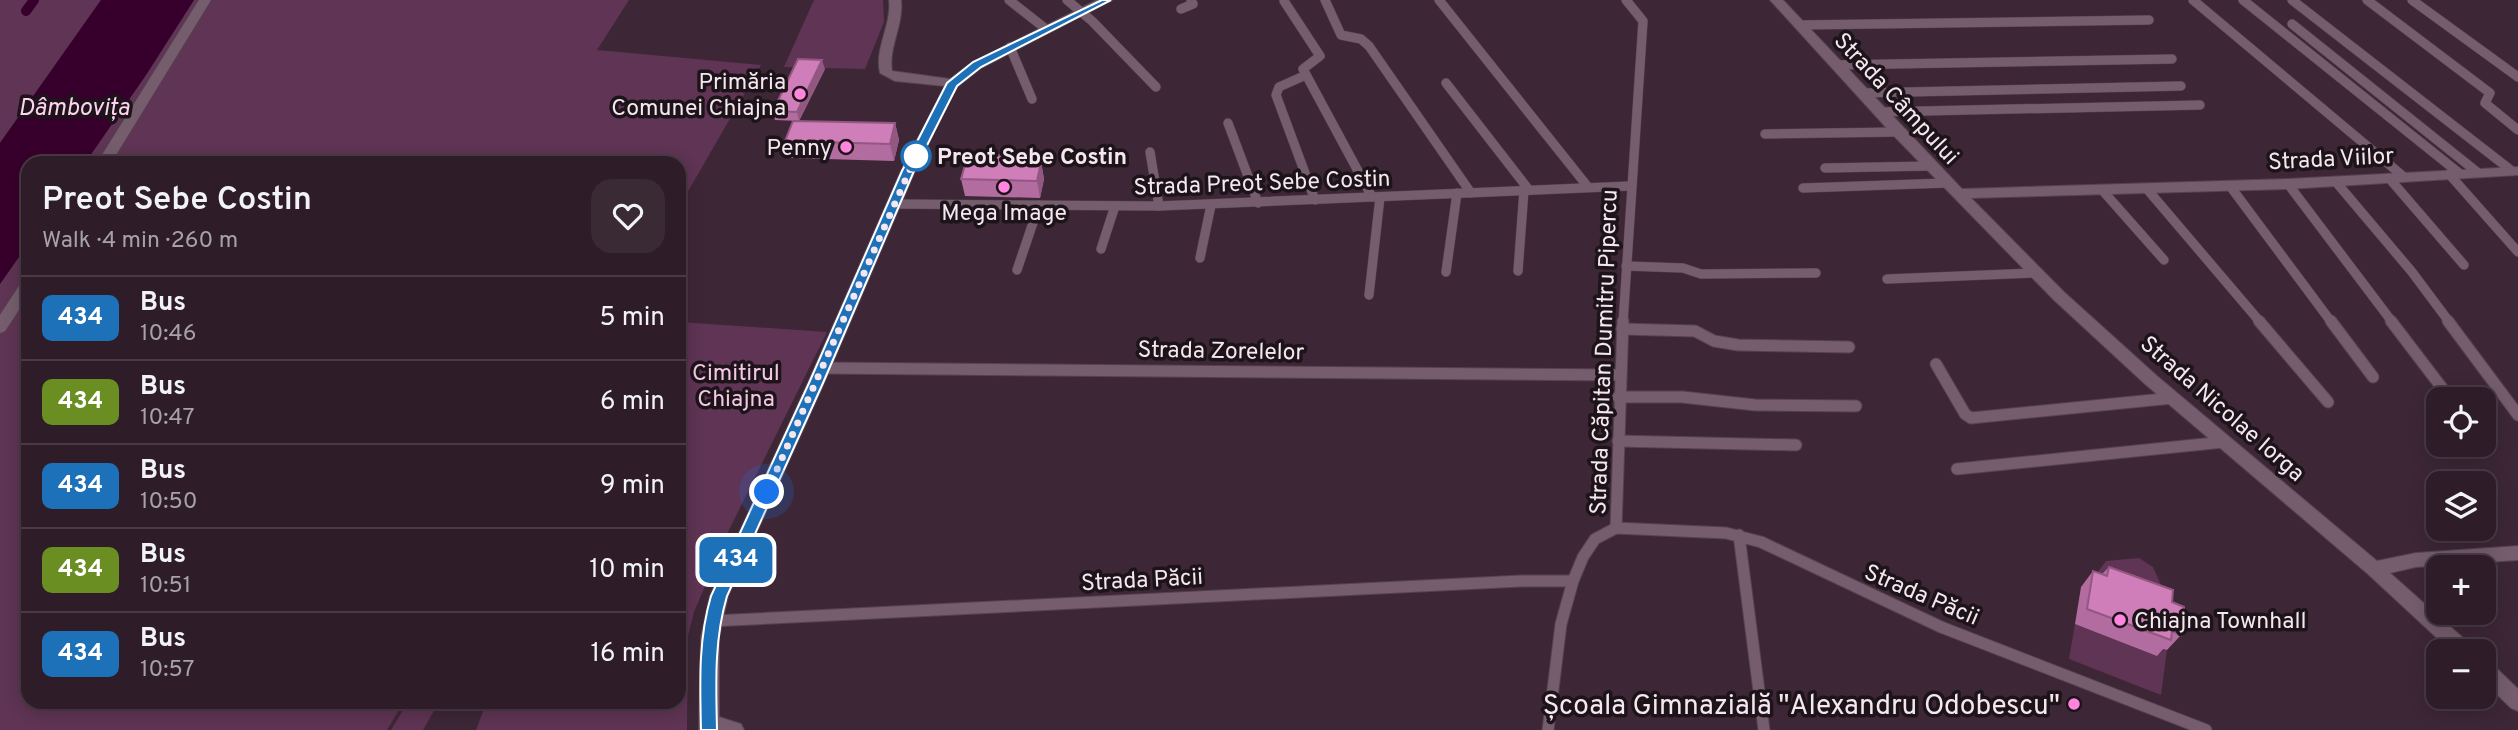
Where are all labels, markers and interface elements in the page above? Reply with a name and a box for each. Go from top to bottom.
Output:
street label: Strada Câmpului [1827,28,1964,172]
place label: Primăria Comunei Chiajna [611,69,786,124]
marker: Primăria Comunei Chiajna [792,86,808,102]
water label: Dâmbovița [18,94,130,124]
place label: Penny [767,135,832,164]
marker: Penny [838,139,854,155]
marker: Preot Sebe Costin [901,141,931,171]
street label: Strada Viilor [2267,143,2395,178]
place label: Preot Sebe Costin [937,144,1127,173]
street label: Strada Preot Sebe Costin [1133,166,1391,203]
button: heart [591,179,665,253]
marker: Mega Image [996,179,1012,195]
text: Preot Sebe Costin [42,180,312,222]
street label: Strada Căpitan Dumitru Pipercu [1585,189,1626,515]
place label: Mega Image [941,200,1067,229]
text: Walk · 4 min · 260 m [42,227,238,256]
text: Bus [140,287,186,320]
text: 5 min [599,302,665,335]
text: 434 [58,303,103,333]
text: 10:46 [140,320,197,349]
street label: Strada Nicolae Iorga [2133,331,2310,489]
street label: Strada Zorelelor [1137,337,1305,368]
park label: Cimitirul Chiajna [692,360,780,415]
text: Bus [140,371,186,404]
text: 6 min [600,386,665,419]
text: 434 [58,387,103,417]
map controls [2426,387,2496,709]
button: locate [2426,387,2496,457]
text: 10:47 [140,404,195,433]
text: Bus [140,455,186,488]
text: 9 min [600,470,665,503]
text: 434 [58,471,103,501]
button: layers [2426,471,2496,541]
your location [749,474,784,509]
text: 10:50 [140,488,198,517]
line badge: 434 [696,537,776,583]
text: Bus [140,539,186,572]
text: 434 [713,545,759,575]
text: 10 min [589,554,665,587]
text: 434 [58,555,103,585]
button: + [2426,555,2496,625]
street label: Strada Păcii [1859,559,1983,634]
street label: Strada Păcii [1080,564,1204,599]
text: 10:51 [140,572,191,601]
place label: Chiajna Townhall [2134,608,2307,637]
marker: Chiajna Townhall [2112,612,2128,628]
text: Bus [140,623,186,656]
text: 16 min [590,638,665,671]
text: 434 [58,639,103,669]
button: − [2426,639,2496,709]
text: 10:57 [140,656,195,685]
place label: Școala Gimnazială "Alexandru Odobescu" [1543,689,2060,725]
marker: Școala Gimnazială "Alexandru Odobescu" [2066,696,2082,712]

